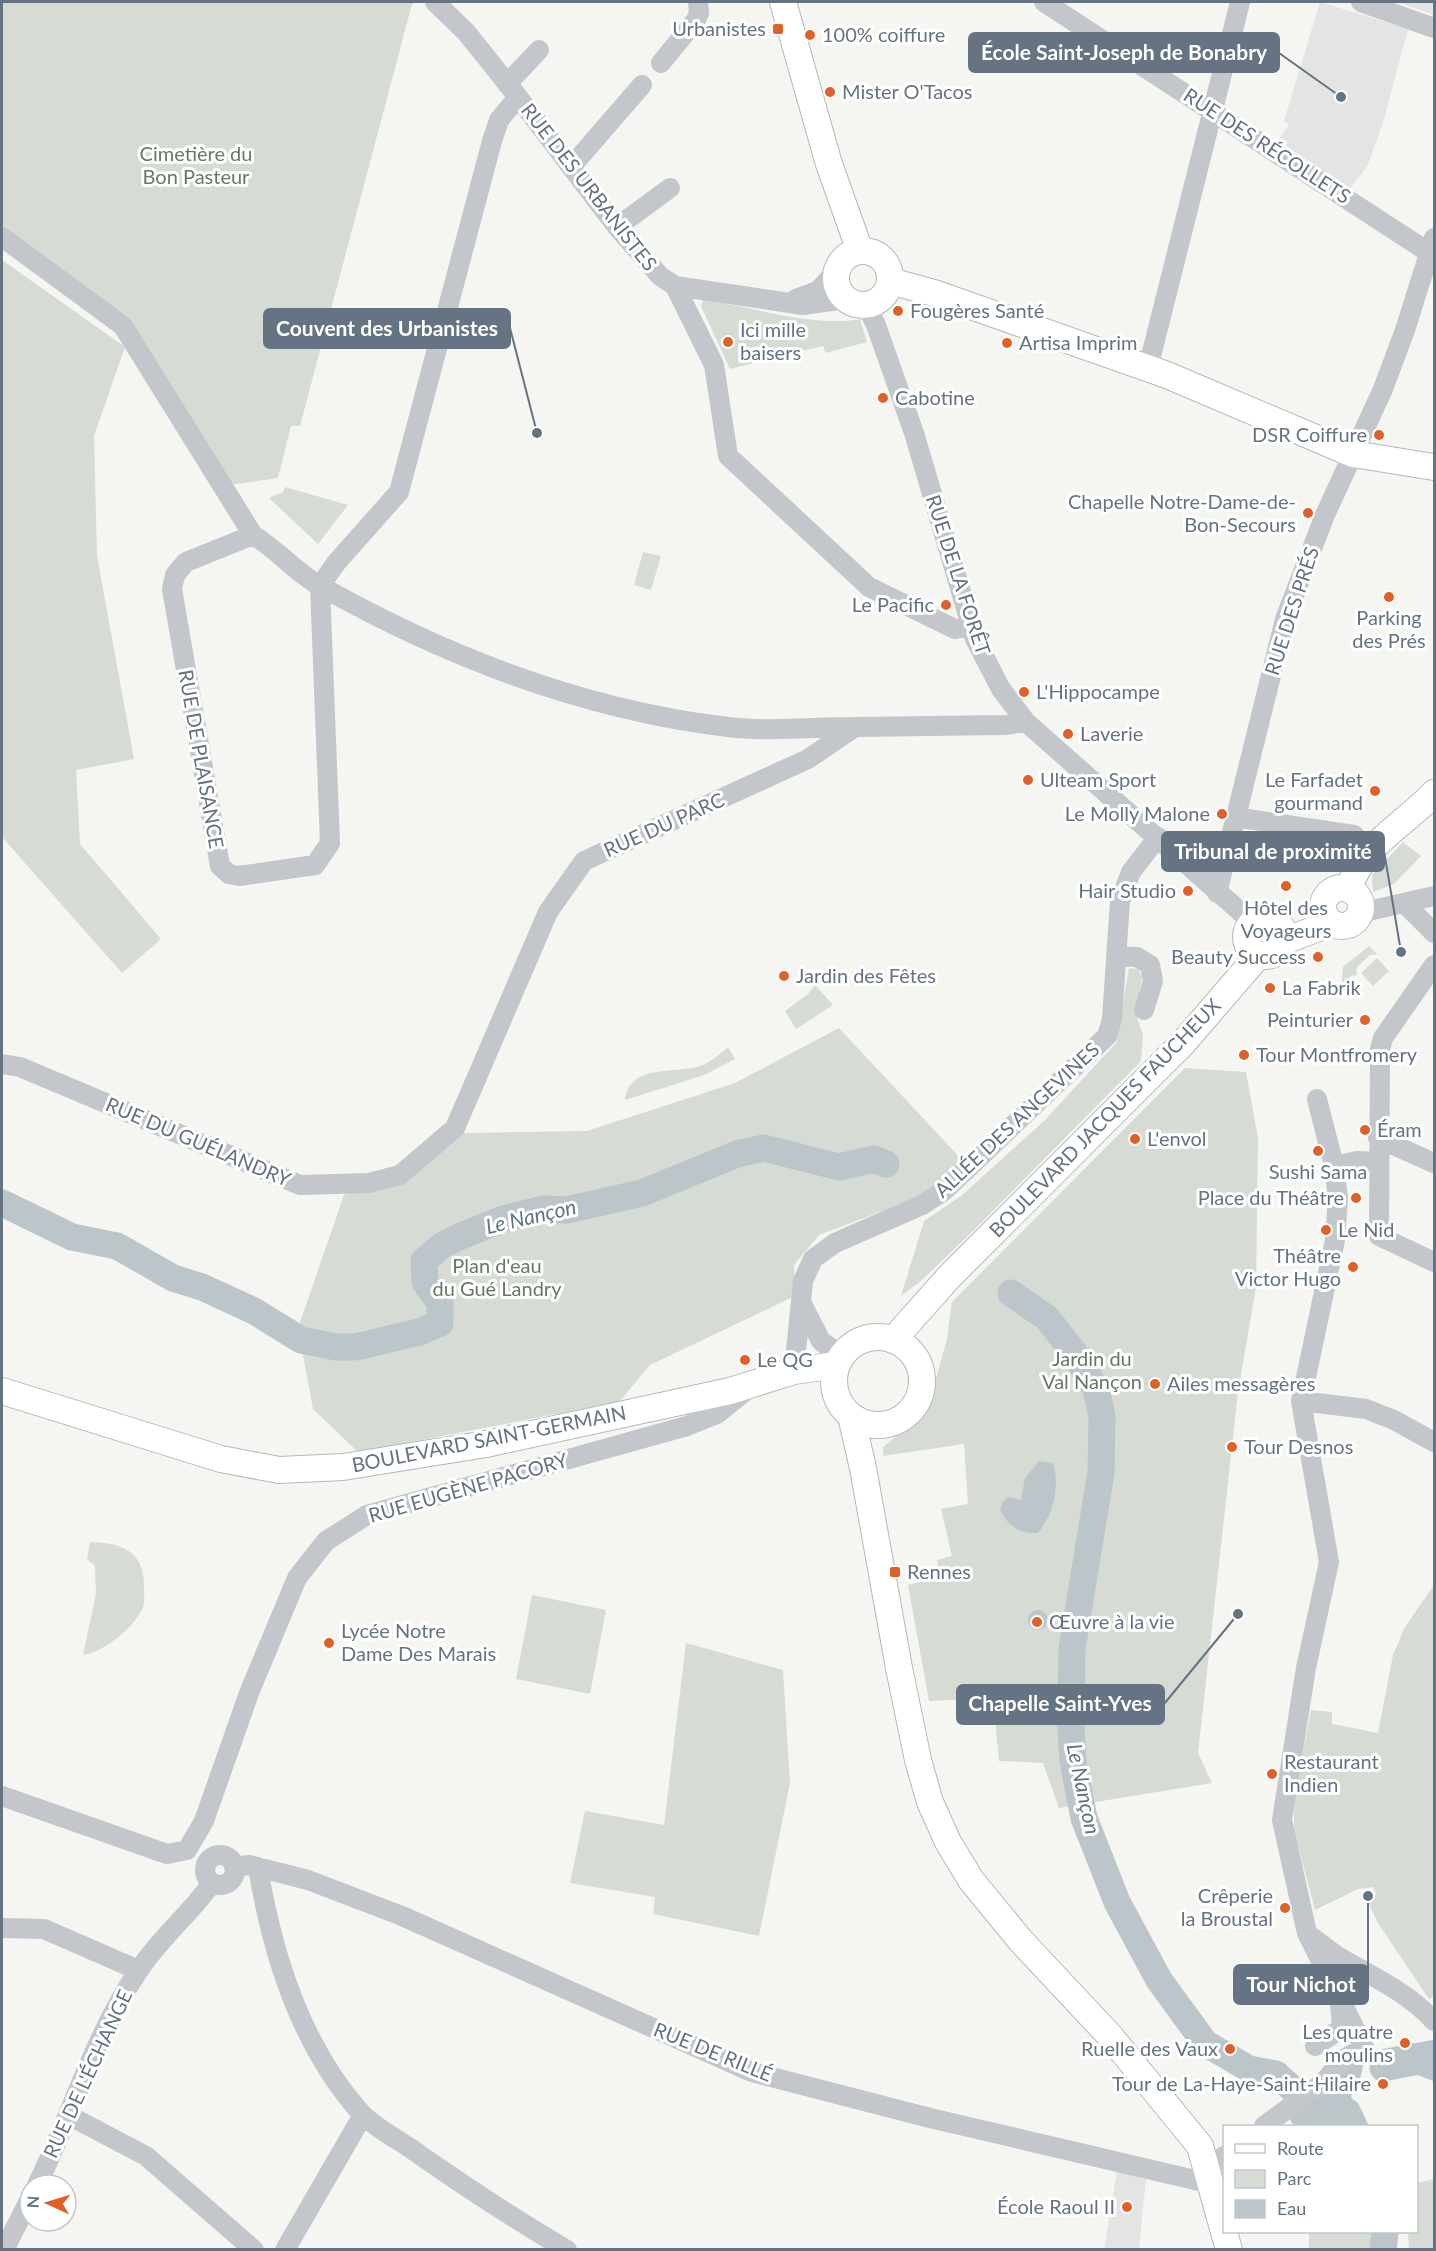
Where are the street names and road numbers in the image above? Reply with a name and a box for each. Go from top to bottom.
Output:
street label: RUE DES RÉCOLLETS [1180,82,1355,208]
street label: RUE DES URBANISTES [517,98,663,275]
street label: RUE DE LA FORÊT [922,492,996,658]
street label: RUE DES PRÉS [1259,543,1323,678]
street label: RUE DE PLAISANCE [174,667,230,850]
street label: RUE DU PARC [600,787,727,861]
street label: BOULEVARD JACQUES FAUCHEUX [984,993,1225,1242]
street label: ALLÉE DES ANGEVINES [929,1037,1104,1202]
street label: RUE DU GUÉLANDRY [102,1091,295,1191]
street label: BOULEVARD SAINT-GERMAIN [350,1400,628,1476]
street label: RUE EUGÈNE PACORY [365,1447,571,1527]
street label: RUE DE L'ÉCHANGE [38,1986,137,2162]
street label: RUE DE RILLÉ [650,2016,776,2086]

